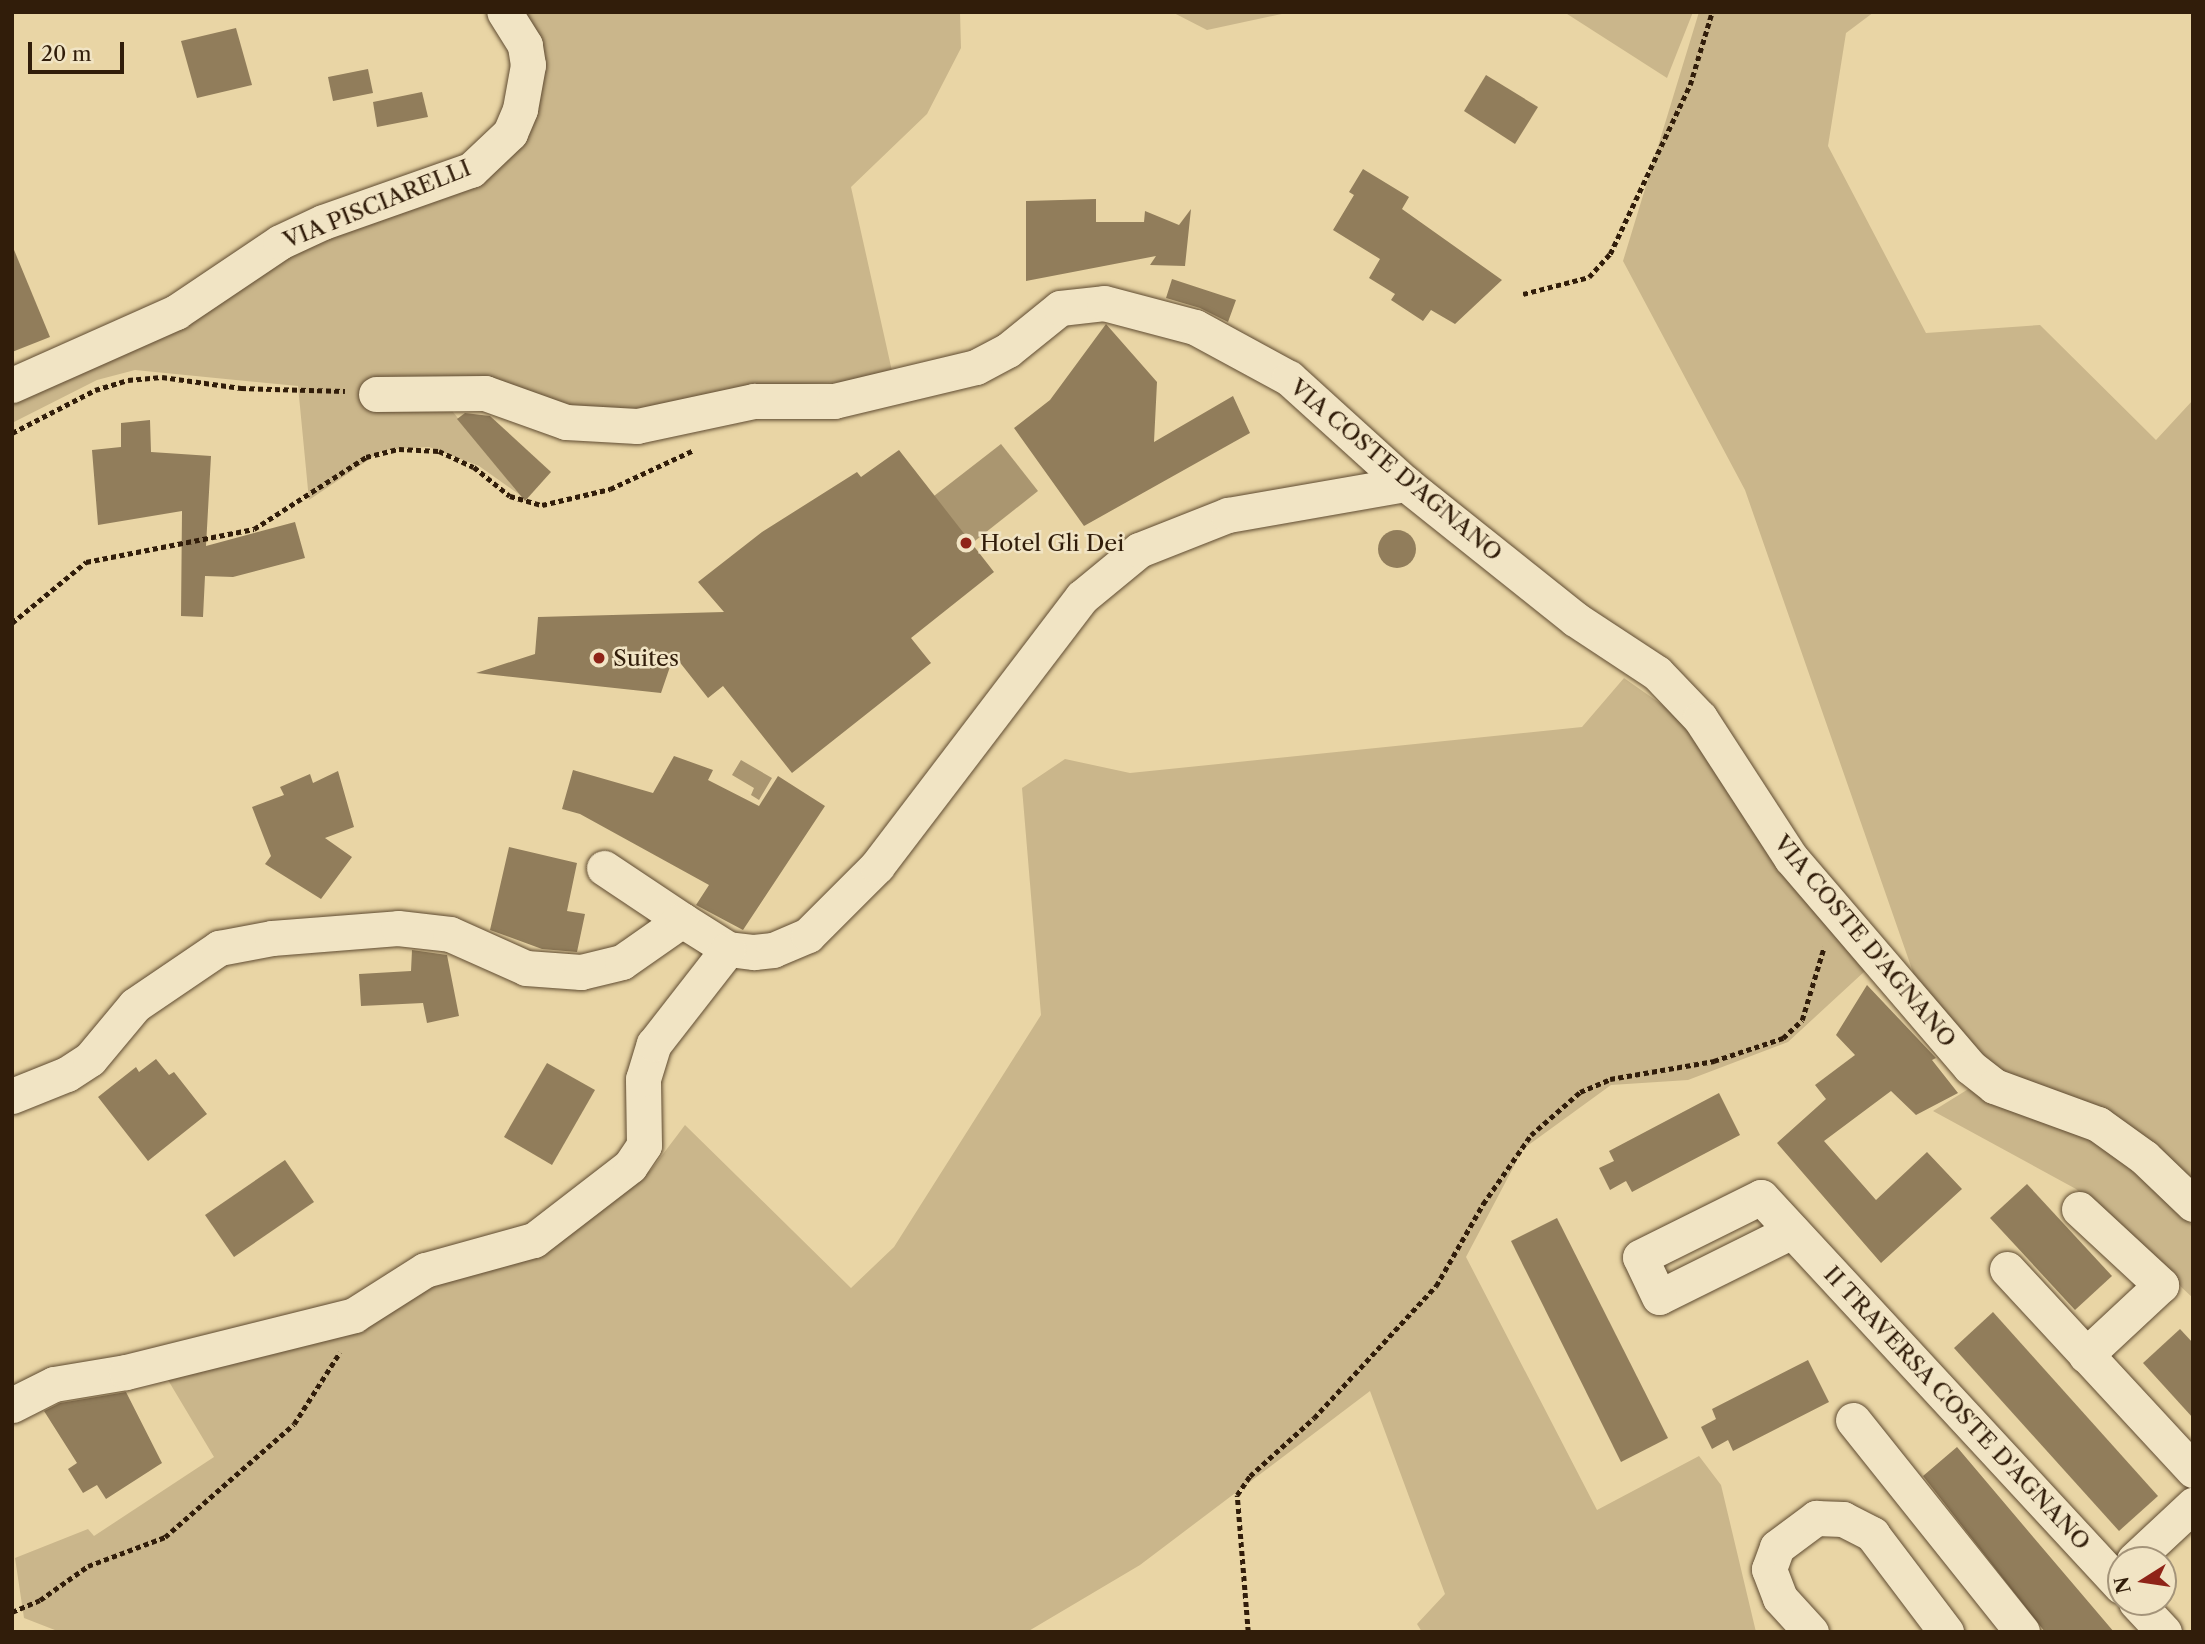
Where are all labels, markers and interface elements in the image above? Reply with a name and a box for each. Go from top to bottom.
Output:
scale bar [32,28,128,72]
text: 20 m [41,41,92,66]
street label: VIA PISCIARELLI [279,154,475,254]
street label: VIA COSTE D'AGNANO [1284,373,1508,567]
place label: Hotel Gli Dei [980,529,1124,557]
marker: Hotel Gli Dei [958,535,974,551]
place label: Suites [613,644,679,672]
marker: Suites [591,650,607,666]
street label: VIA COSTE D'AGNANO [1768,829,1962,1053]
street label: II TRAVERSA COSTE D'AGNANO [1818,1260,2096,1556]
north arrow [2107,1546,2177,1616]
text: N [2110,1575,2136,1596]

